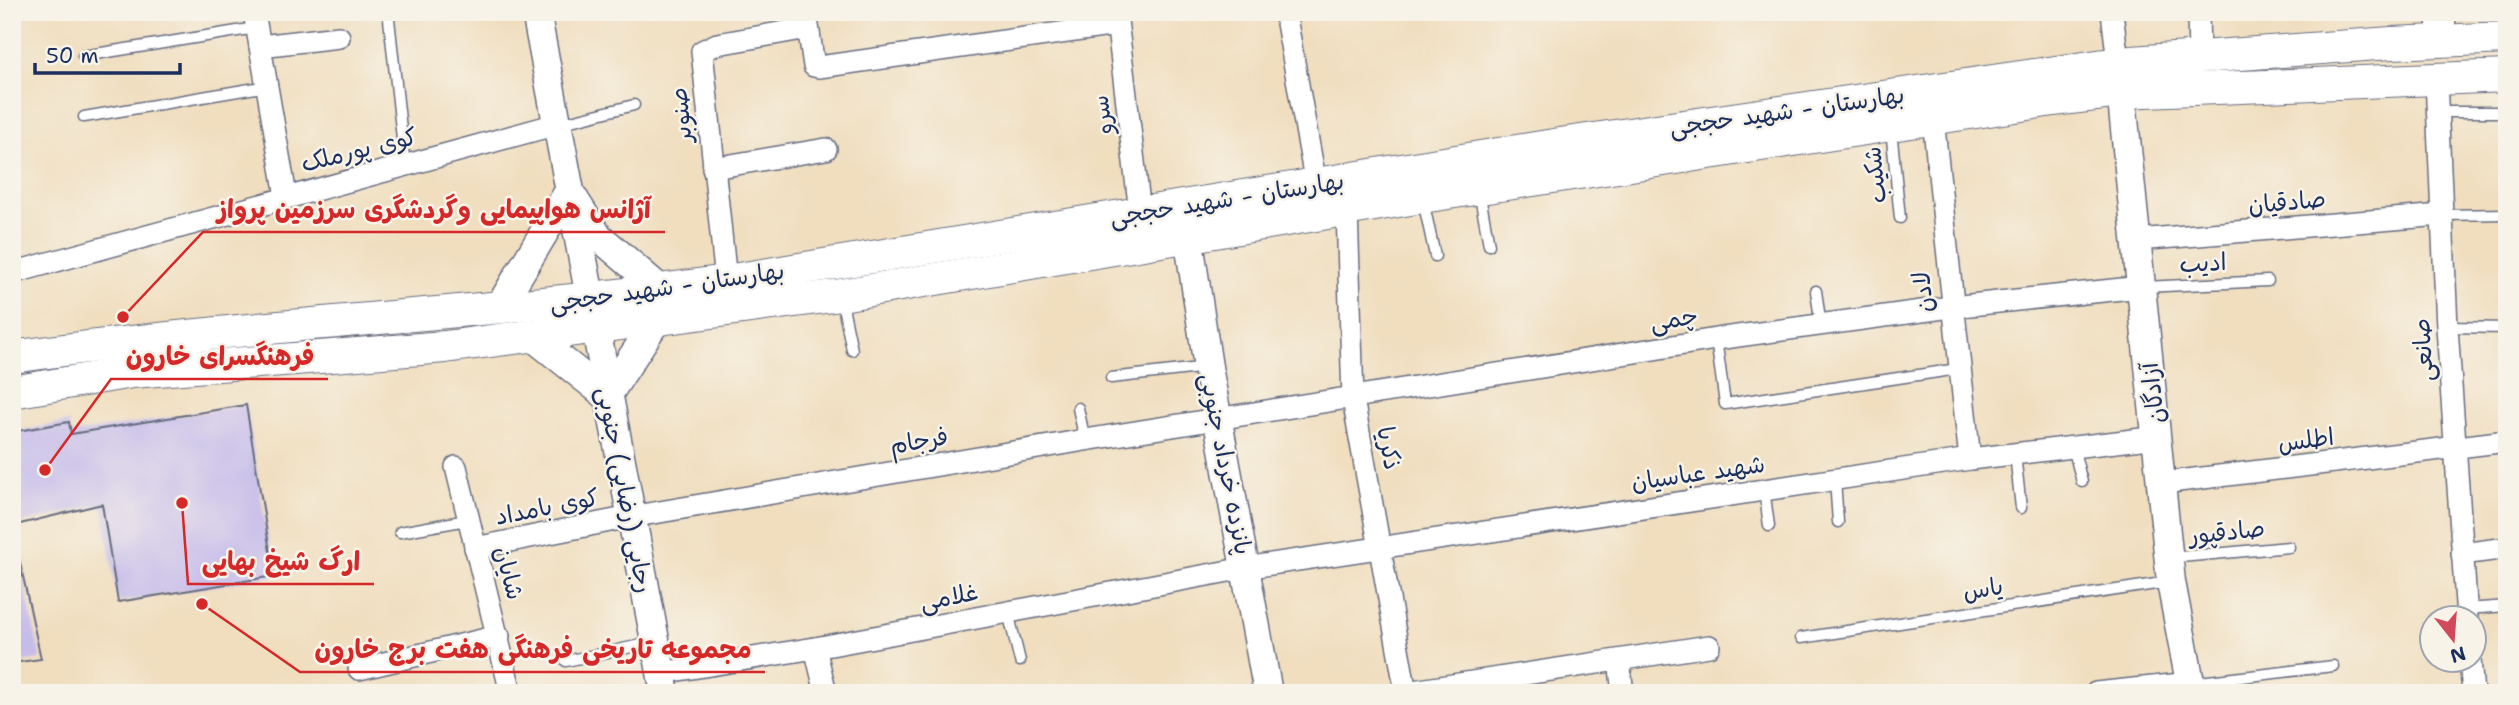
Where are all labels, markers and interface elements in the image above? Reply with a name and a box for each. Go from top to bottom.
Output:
scale bar [35,32,180,76]
text: 50 m [46,42,99,70]
street label: بهارستان - شهید حججی [1668,79,1906,143]
street label: صنوبر [662,86,700,146]
street label: سرو [1084,93,1120,138]
street label: کوی پورملک [298,120,420,180]
street label: شکیب [1856,145,1894,205]
street label: بهارستان - شهید حججی [1108,165,1346,233]
street label: صادقیان [2247,183,2327,221]
callout: آژانس هواپیمایی و‌گردشگری سرزمین پرواز [203,185,665,232]
text: آژانس هواپیمایی و‌گردشگری سرزمین پرواز [215,191,653,226]
street label: ادیب [2179,246,2227,280]
street label: بهارستان - شهید حججی [548,255,786,319]
street label: لادن [1905,270,1941,314]
street label: چمی [1648,299,1700,339]
street label: صانعی [2405,317,2441,383]
callout: فرهنگسرای خارون [111,332,328,379]
text: فرهنگسرای خارون [126,338,314,373]
street label: آزادگان [2133,360,2173,425]
street label: پانزده خرداد جنوبی [1193,371,1259,557]
street label: رجایی (رضایی) جنوبی [589,384,661,596]
street label: فرجام [887,420,951,464]
street label: اطلس [2276,421,2336,459]
street label: ذکریا [1369,424,1409,472]
street label: شهید عباسیان [1629,448,1767,498]
street label: کوی بامداد [492,481,602,533]
street label: صادقپور [2186,512,2266,552]
callout: ارگ شیخ بهایی [188,537,374,584]
text: ارگ شیخ بهایی [202,543,360,578]
street label: شایان [487,543,531,603]
street label: یاس [1960,570,2006,608]
street label: غلامی [917,576,981,618]
north arrow [2418,604,2488,674]
callout: مجموعه تاریخی فرهنگی هفت برج خارون [300,625,765,672]
text: مجموعه تاریخی فرهنگی هفت برج خارون [314,631,752,666]
text: N [2447,641,2469,669]

